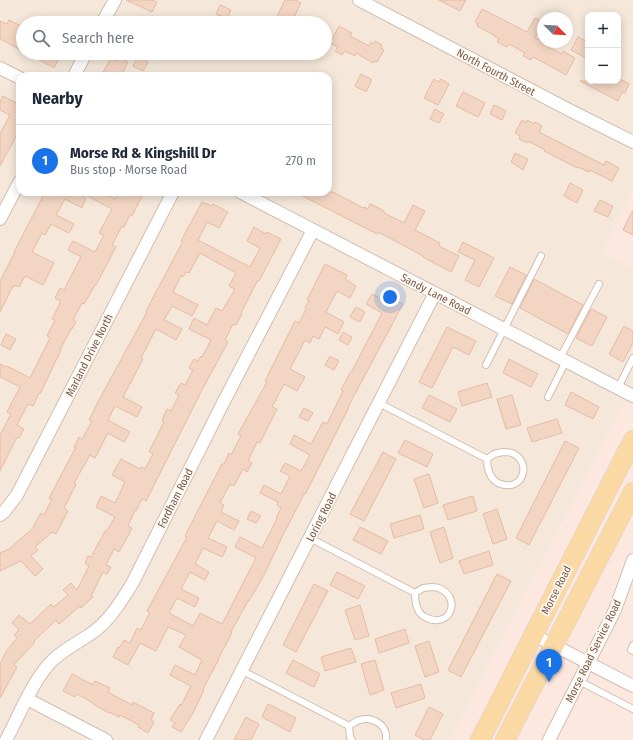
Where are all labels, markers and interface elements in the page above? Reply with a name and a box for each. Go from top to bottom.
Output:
north arrow [537,12,573,48]
map controls [585,12,621,84]
button: + [585,12,621,48]
search box [16,16,332,60]
icon: search [30,27,52,49]
text: Search here [62,29,134,47]
street label: North Fourth Street [454,46,538,99]
button: − [585,48,621,84]
text: Nearby [32,88,83,109]
text: Morse Rd & Kingshill Dr [70,144,216,162]
text: 1 [42,153,48,168]
text: 270 m [285,153,316,168]
text: Bus stop · Morse Road [70,162,187,177]
street label: Sandy Lane Road [399,271,473,318]
your location [380,287,400,307]
street label: Marland Drive North [63,312,116,399]
street label: Fordham Road [155,466,196,530]
street label: Loring Road [304,490,339,544]
street label: Morse Road [539,564,574,617]
street label: Morse Road Service Road [563,598,624,705]
pin: 1 [536,649,562,682]

